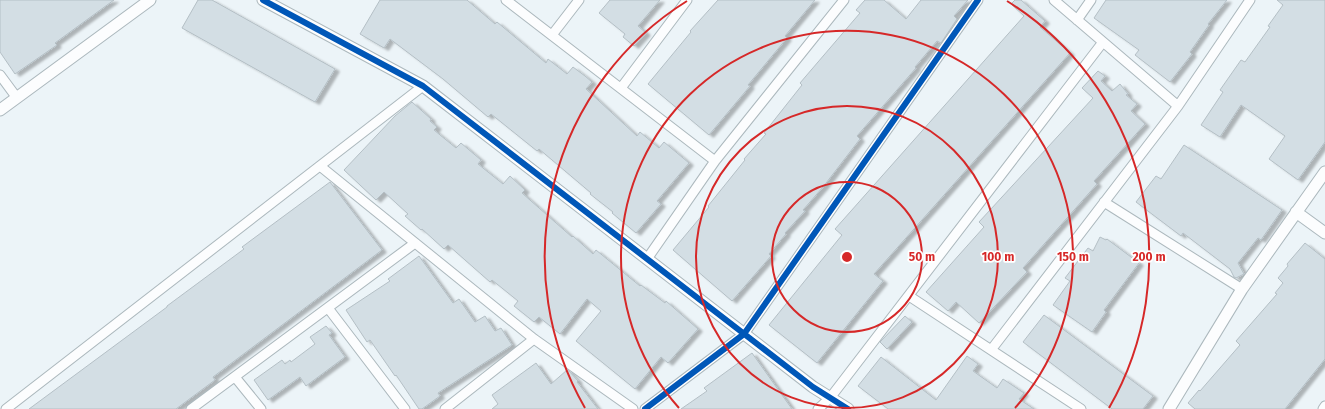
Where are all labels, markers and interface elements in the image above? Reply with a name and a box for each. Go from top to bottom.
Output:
centre of rings [840,250,854,264]
text: 50 m [909,250,935,264]
text: 100 m [982,250,1014,264]
text: 150 m [1057,250,1089,264]
text: 200 m [1132,250,1166,264]

